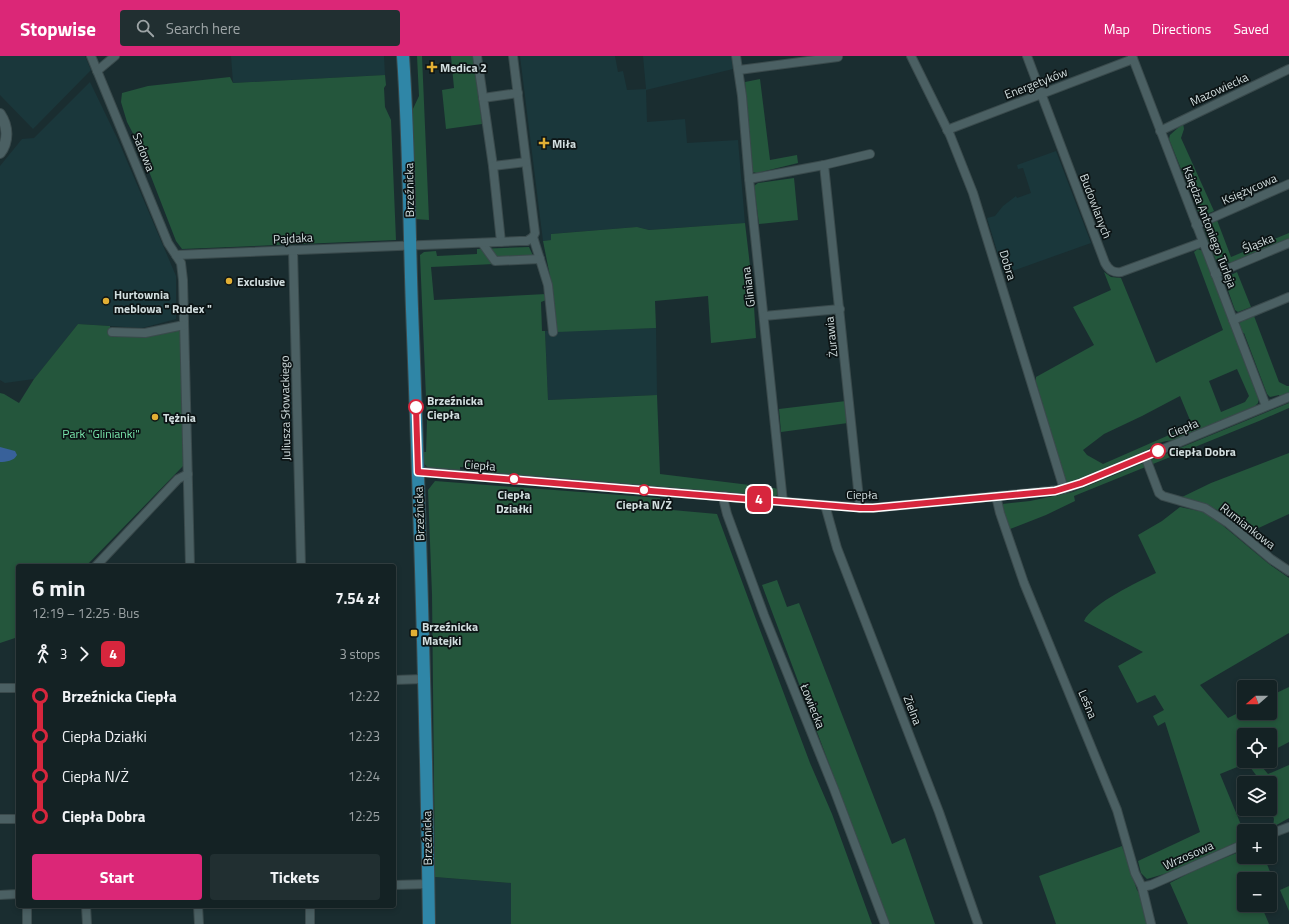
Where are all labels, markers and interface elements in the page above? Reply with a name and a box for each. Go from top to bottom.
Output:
search box [120,10,400,46]
text: Stopwise [20,14,96,43]
icon: search [134,17,156,39]
text: Search here [166,17,240,40]
text: Map [1104,18,1130,39]
text: Directions [1152,18,1211,39]
text: Saved [1233,18,1269,39]
place label: Medica 2 [440,58,487,77]
marker: Medica 2 [427,62,437,72]
street label: Energetyków [1002,62,1070,104]
street label: Mazowiecka [1187,67,1251,111]
street label: Sadowa [128,130,160,174]
place label: Miła [552,134,576,153]
marker: Miła [539,138,549,148]
street label: Brzeźnicka [399,163,419,217]
street label: Księdza Antoniego Turleja [1178,163,1242,291]
street label: Księżycowa [1218,168,1280,210]
street label: Budowlanych [1075,171,1117,241]
street label: Pajdaka [273,227,313,249]
street label: Śląska [1239,228,1277,258]
street label: Dobra [994,248,1022,282]
street label: Gliniana [736,266,760,308]
place label: Exclusive [237,272,285,291]
marker: Exclusive [224,276,234,286]
place label: Hurtownia meblowa " Rudex " [114,285,212,318]
marker: Hurtownia meblowa " Rudex " [101,296,111,306]
street label: Żurawia [819,316,843,358]
street label: Juliusza Słowackiego [275,355,295,461]
place label: Brzeźnicka Ciepła [427,391,483,424]
marker: Brzeźnicka Ciepła [408,399,424,415]
place label: Tężnia [163,408,196,427]
marker: Tężnia [150,412,160,422]
street label: Ciepła [1165,413,1201,443]
park label: Park "Glinianki" [62,424,140,443]
place label: Ciepła Dobra [1169,442,1236,461]
marker: Ciepła Dobra [1150,443,1166,459]
street label: Ciepła [464,454,496,476]
marker: Ciepła Działki [508,473,520,485]
marker: Ciepła N/Ż [638,484,650,496]
place label: Ciepła Działki [496,485,532,518]
street label: Ciepła [846,485,878,504]
street label: Brzeźnicka [409,486,429,542]
line badge: 4 [746,486,772,512]
text: 4 [755,488,763,509]
place label: Ciepła N/Ż [616,495,672,514]
street label: Rumiankowa [1216,498,1280,554]
text: 6 min [32,571,85,605]
text: 7.54 zł [335,587,380,610]
text: 12:19 – 12:25 · Bus [32,603,139,623]
place label: Brzeźnicka Matejki [422,617,478,650]
marker: Brzeźnicka Matejki [409,628,419,638]
icon: walk [32,643,54,665]
icon: forward [73,643,95,665]
text: 4 [109,643,117,664]
text: 3 [60,644,67,664]
text: 3 stops [339,644,380,664]
street label: Łowiecka [795,680,831,731]
north arrow [1237,680,1277,720]
map controls [1237,680,1277,912]
text: Brzeźnicka Ciepła [62,685,177,708]
text: 12:22 [348,686,380,706]
street label: Leśna [1073,687,1103,721]
street label: Zielna [899,692,927,728]
text: Ciepła Działki [62,725,147,748]
text: 12:23 [348,726,380,746]
button: locate [1237,728,1277,768]
text: Ciepła N/Ż [62,765,129,788]
text: 12:24 [348,766,380,786]
button: layers [1237,776,1277,816]
text: Ciepła Dobra [62,805,145,828]
text: 12:25 [348,806,380,826]
street label: Brzeźnicka [417,811,437,865]
button: + [1237,824,1277,864]
street label: Wrzosowa [1160,835,1216,875]
button: Start [32,854,202,900]
button: Tickets [210,854,380,900]
button: − [1237,872,1277,912]

